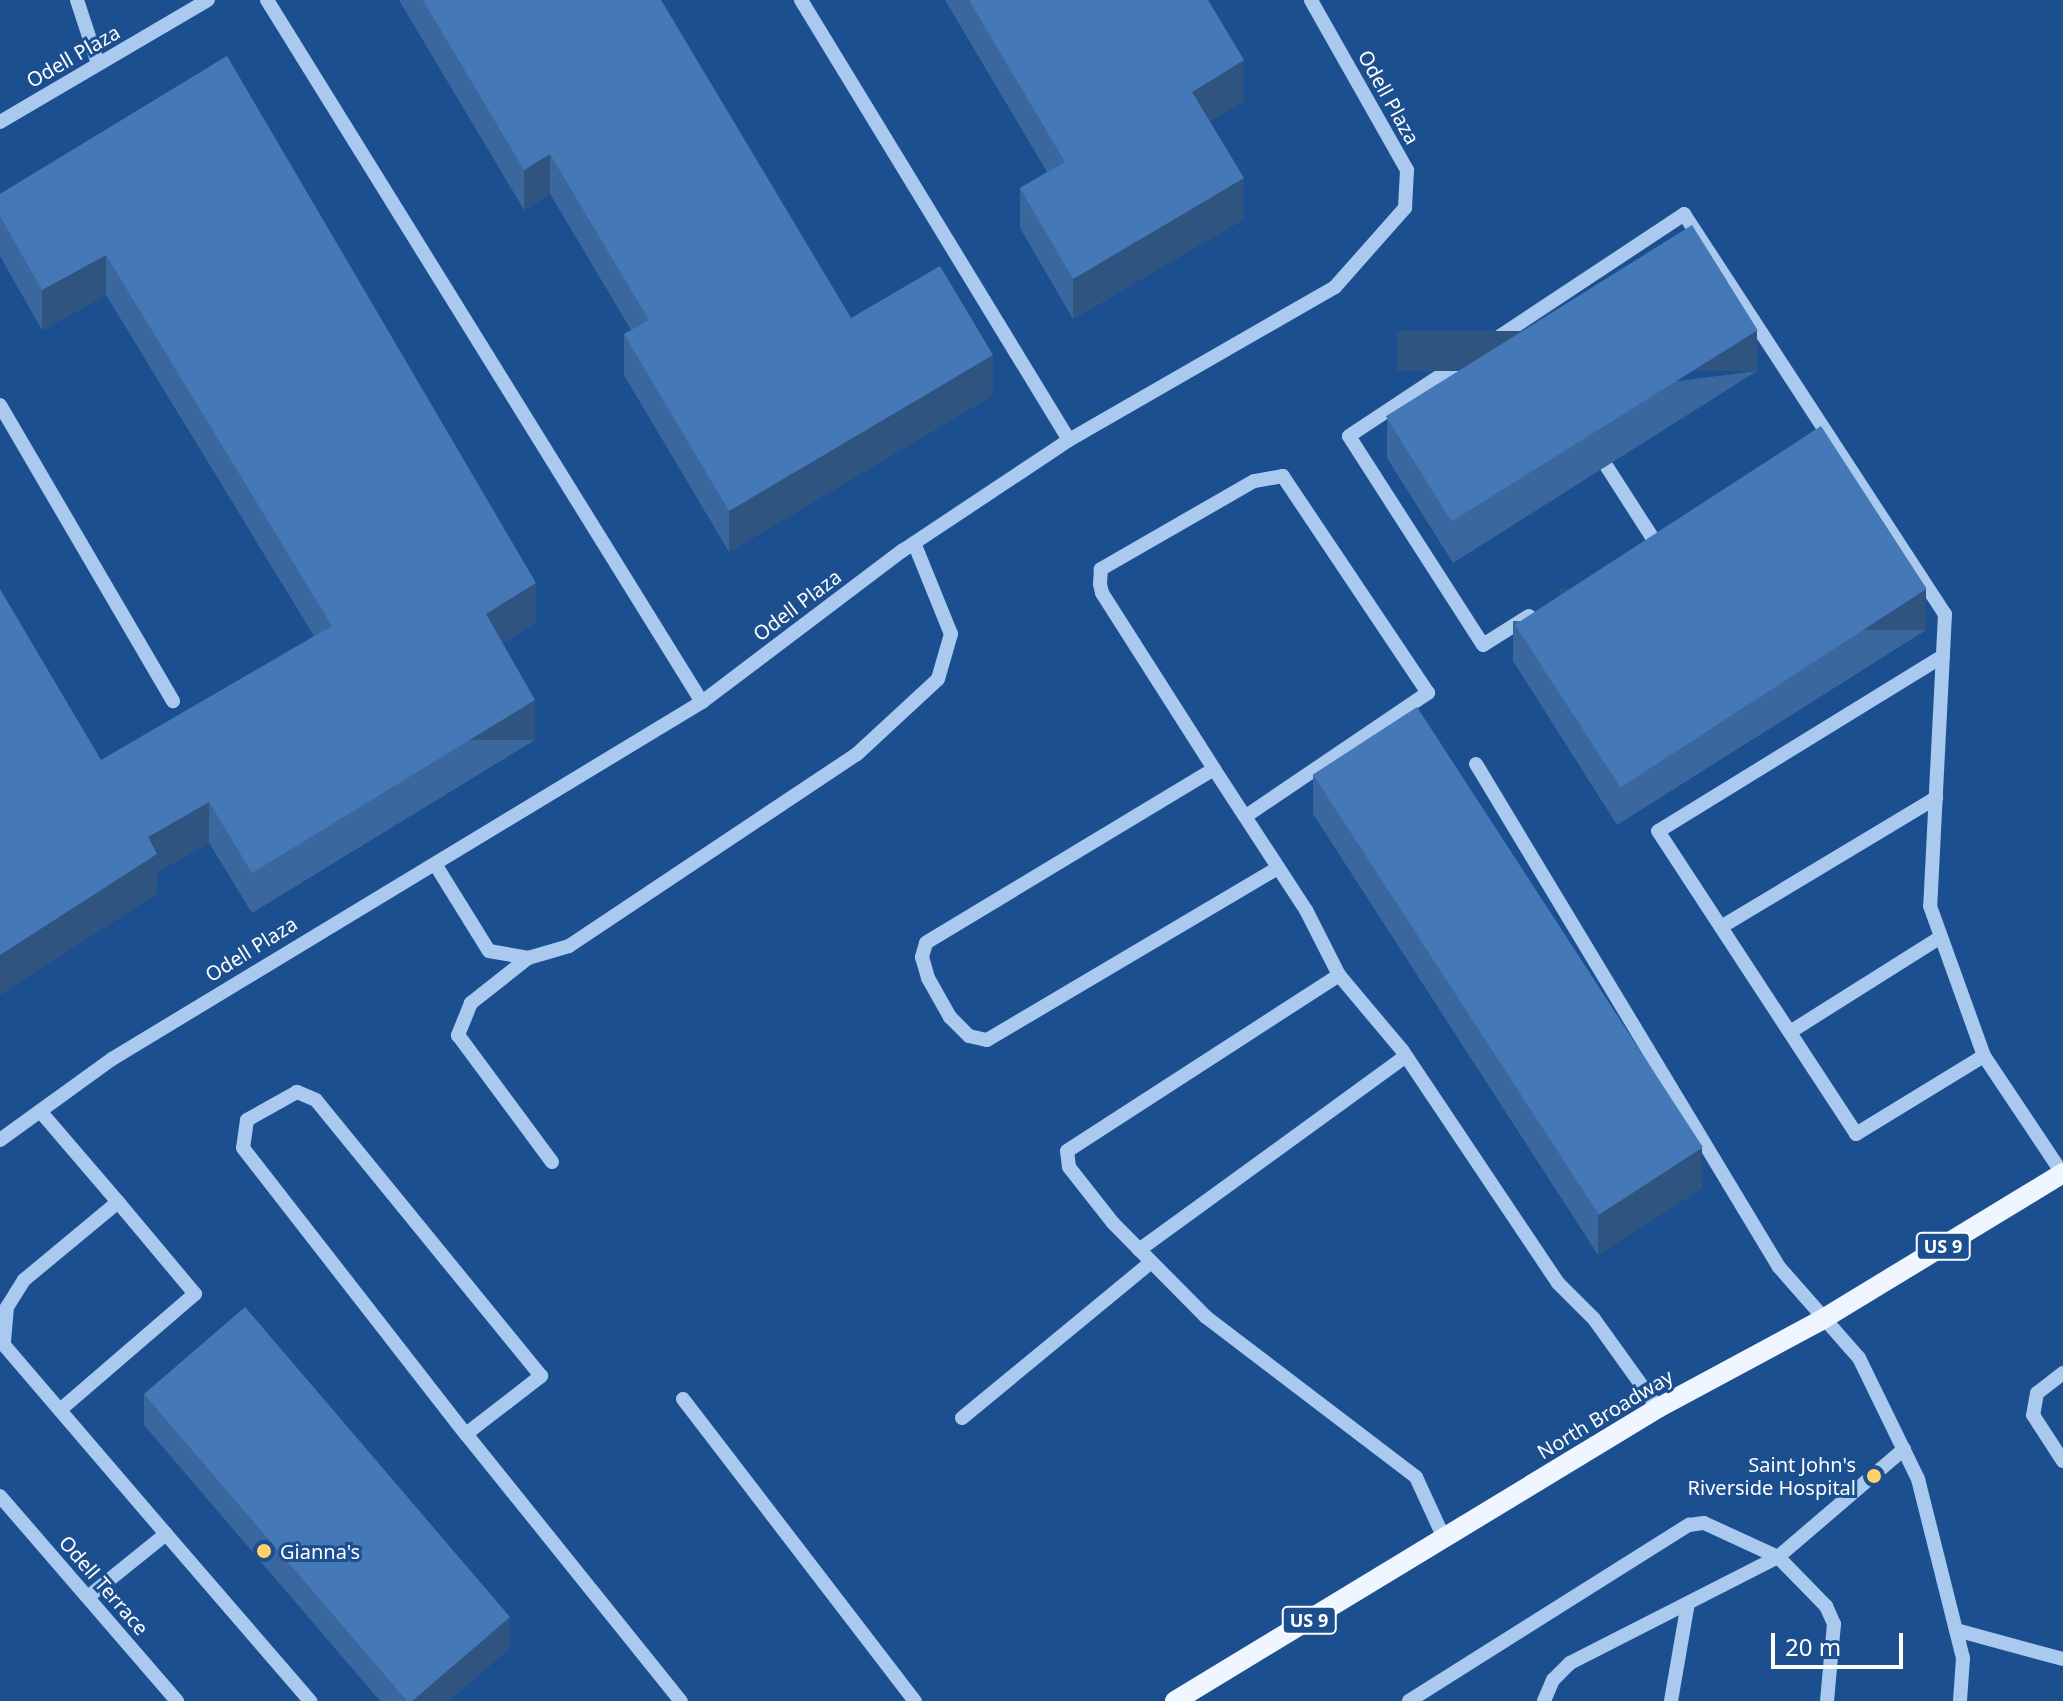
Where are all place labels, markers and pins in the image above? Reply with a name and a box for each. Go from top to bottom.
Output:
place label: Saint John's Riverside Hospital [1688,1452,1856,1499]
marker: Saint John's Riverside Hospital [1863,1465,1885,1487]
place label: Gianna's [280,1539,360,1563]
marker: Gianna's [255,1542,273,1560]

